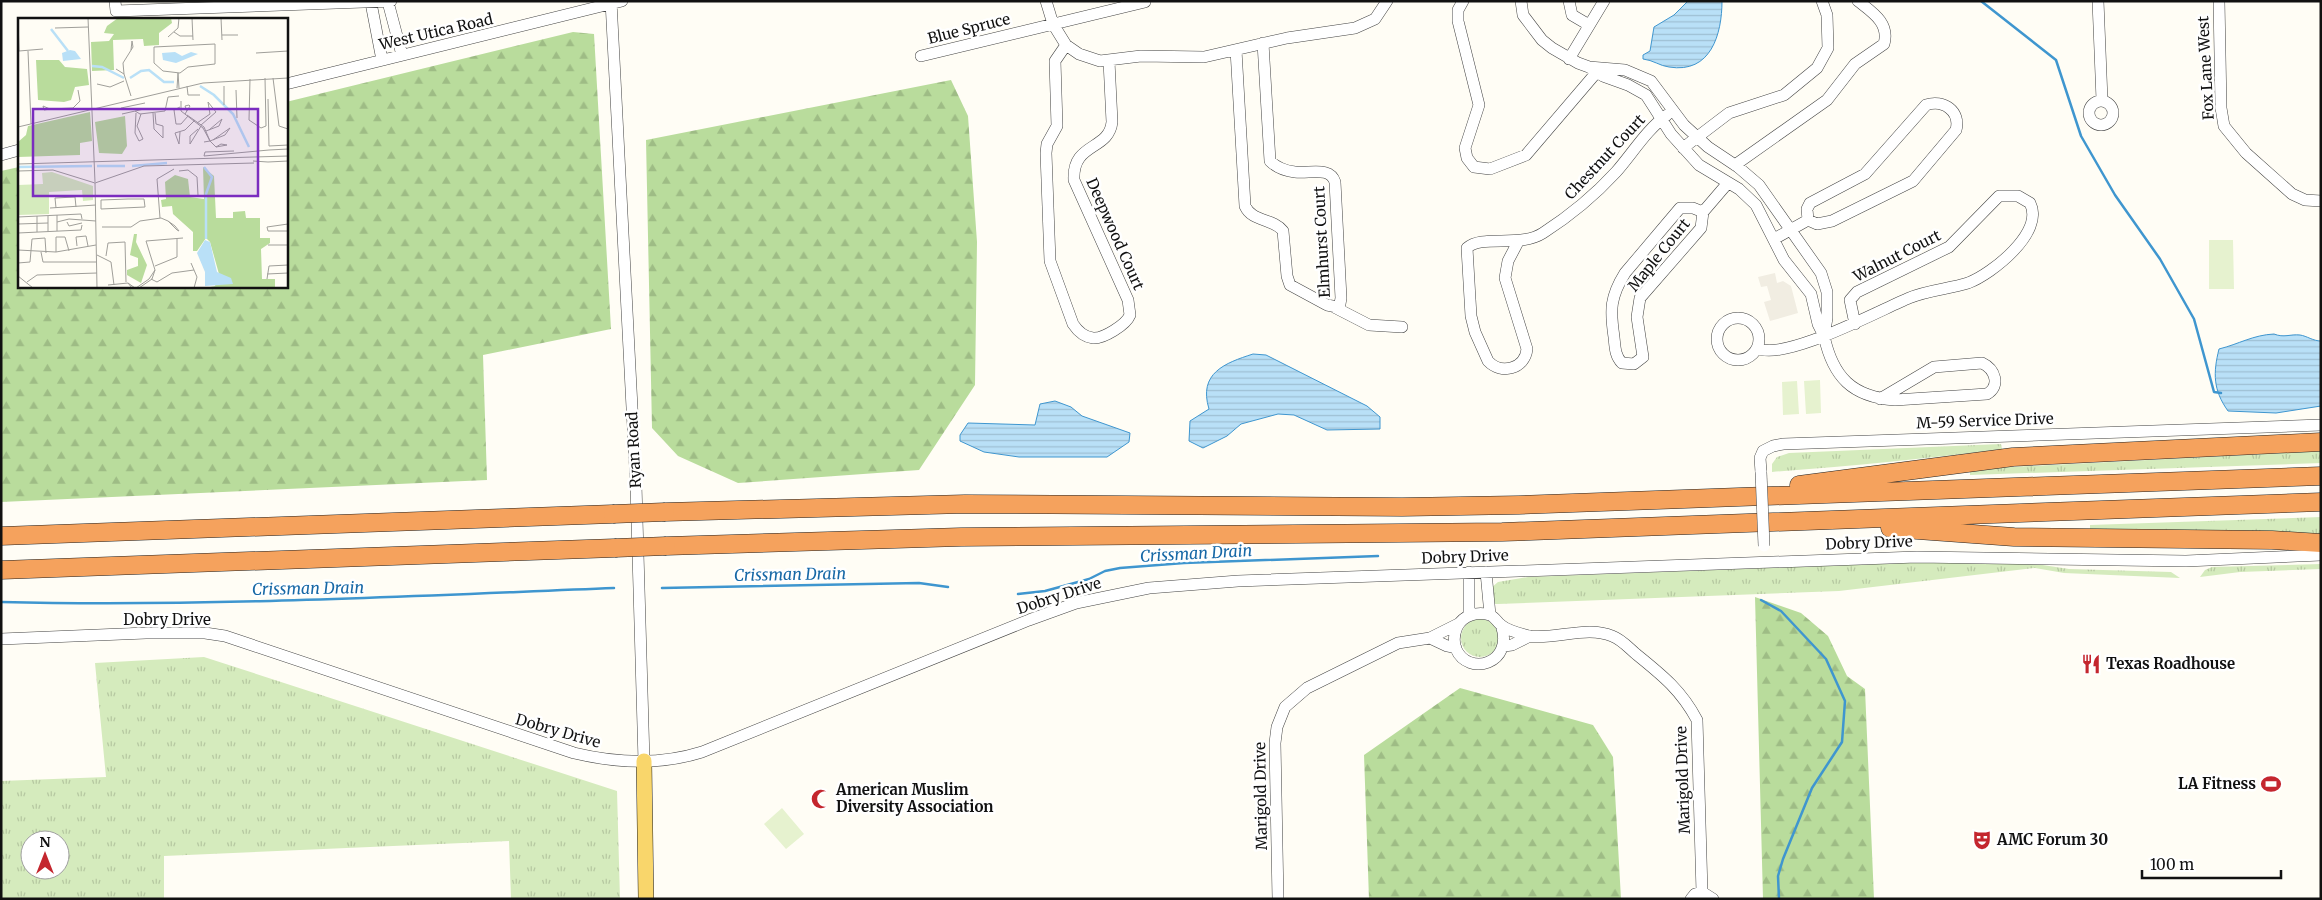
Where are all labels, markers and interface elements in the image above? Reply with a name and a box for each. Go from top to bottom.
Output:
street label: West Utica Road [376,9,495,54]
street label: Blue Spruce [926,9,1012,48]
street label: Fox Lane West [2193,15,2218,121]
inset map [18,18,288,288]
street label: Chestnut Court [1560,110,1649,203]
street label: Deepwood Court [1082,175,1149,293]
street label: Elmhurst Court [1309,186,1334,298]
street label: Maple Court [1623,214,1694,295]
street label: Walnut Court [1849,225,1944,286]
street label: M-59 Service Drive [1916,409,2054,432]
street label: Ryan Road [622,411,645,489]
street label: Dobry Drive [1825,531,1913,554]
water label: Crissman Drain [1139,540,1253,566]
street label: Dobry Drive [1421,545,1509,568]
water label: Crissman Drain [734,563,846,585]
street label: Dobry Drive [1014,573,1104,618]
water label: Crissman Drain [252,577,364,599]
street label: Dobry Drive [123,610,211,629]
restaurant icon: Texas Roadhouse [2080,653,2102,675]
place label: Texas Roadhouse [2106,654,2235,673]
street label: Dobry Drive [513,709,603,752]
street label: Marigold Drive [1671,726,1694,834]
street label: Marigold Drive [1250,742,1271,850]
sports icon: LA Fitness [2260,773,2282,795]
place label: LA Fitness [2178,774,2256,793]
place label: American Muslim Diversity Association [835,780,994,816]
mosque icon: American Muslim Diversity Association [810,788,832,810]
theatre icon: AMC Forum 30 [1971,829,1993,851]
north arrow [20,830,70,880]
place label: AMC Forum 30 [1996,830,2108,849]
text: N [39,833,51,851]
scale bar [2142,848,2281,880]
text: 100 m [2150,855,2194,874]

